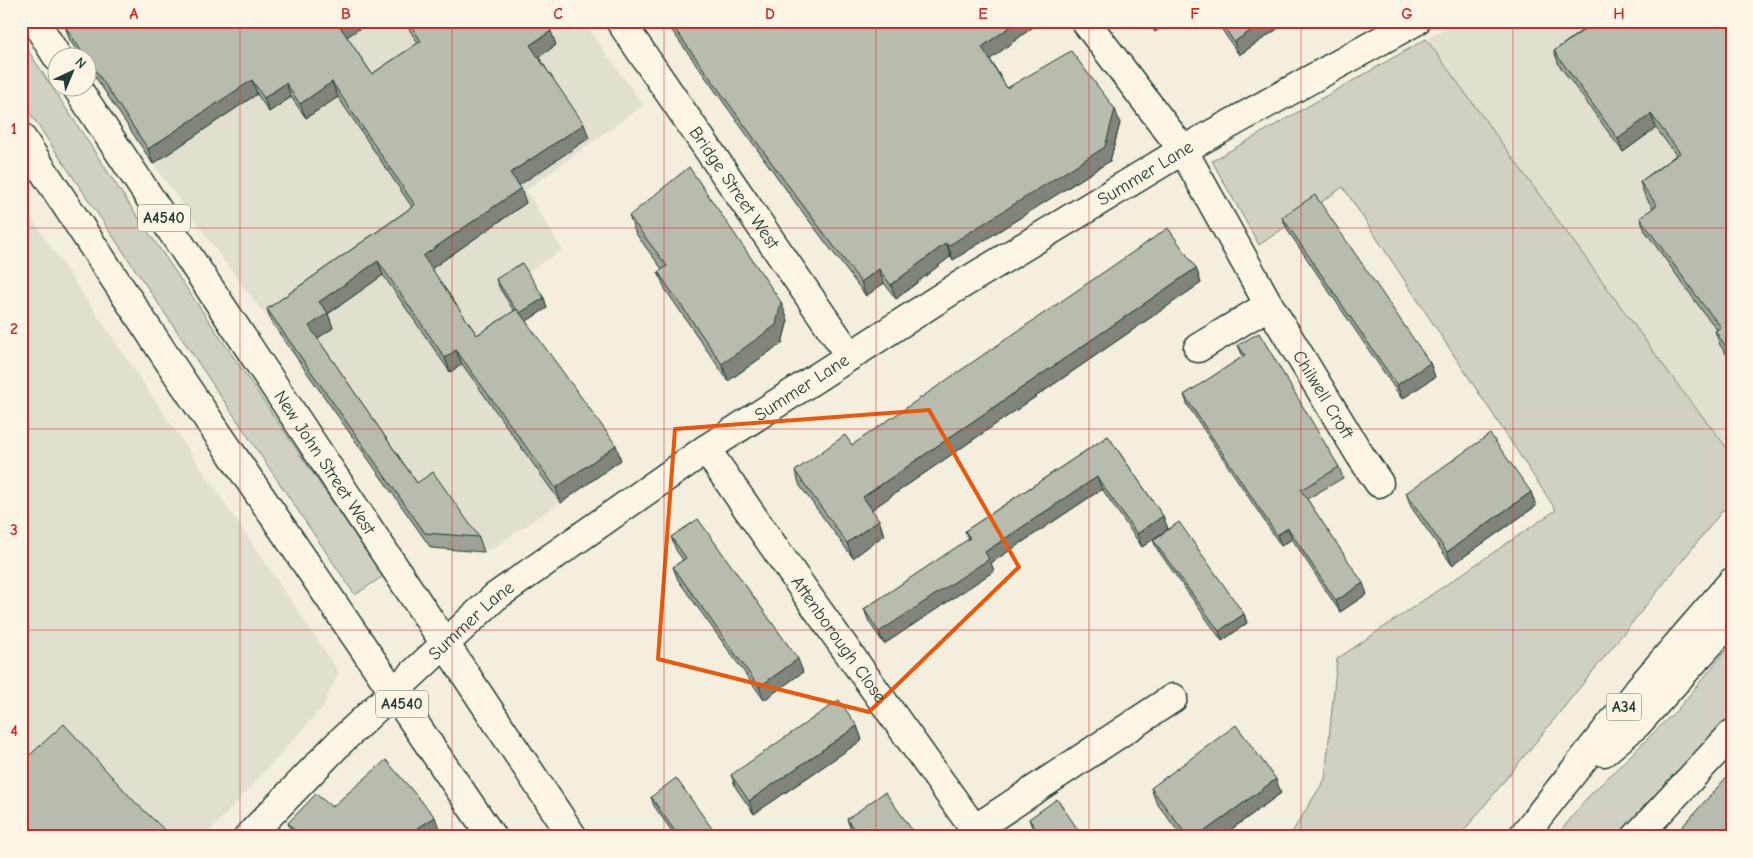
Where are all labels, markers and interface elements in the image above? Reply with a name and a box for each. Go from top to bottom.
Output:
text: A [130,5,139,23]
text: B [341,5,351,23]
text: C [553,5,563,23]
text: D [765,5,775,23]
text: E [978,5,988,23]
text: F [1190,5,1200,23]
text: G [1401,5,1413,23]
text: H [1613,5,1625,23]
north arrow [48,48,98,98]
text: N [71,54,90,72]
text: 1 [11,120,17,138]
street label: Bridge Street West [685,122,784,253]
street label: Summer Lane [1094,136,1197,210]
road number: A4540 [138,204,190,232]
text: 2 [10,320,18,338]
street label: Chilwell Croft [1288,346,1359,443]
street label: Summer Lane [750,349,853,425]
street label: New John Street West [270,386,381,539]
text: 3 [10,521,18,539]
street label: Attenborough Close [787,572,891,706]
street label: Summer Lane [424,577,518,664]
road number: A4540 [376,691,428,718]
road number: A34 [1606,694,1642,720]
text: 4 [10,722,18,740]

